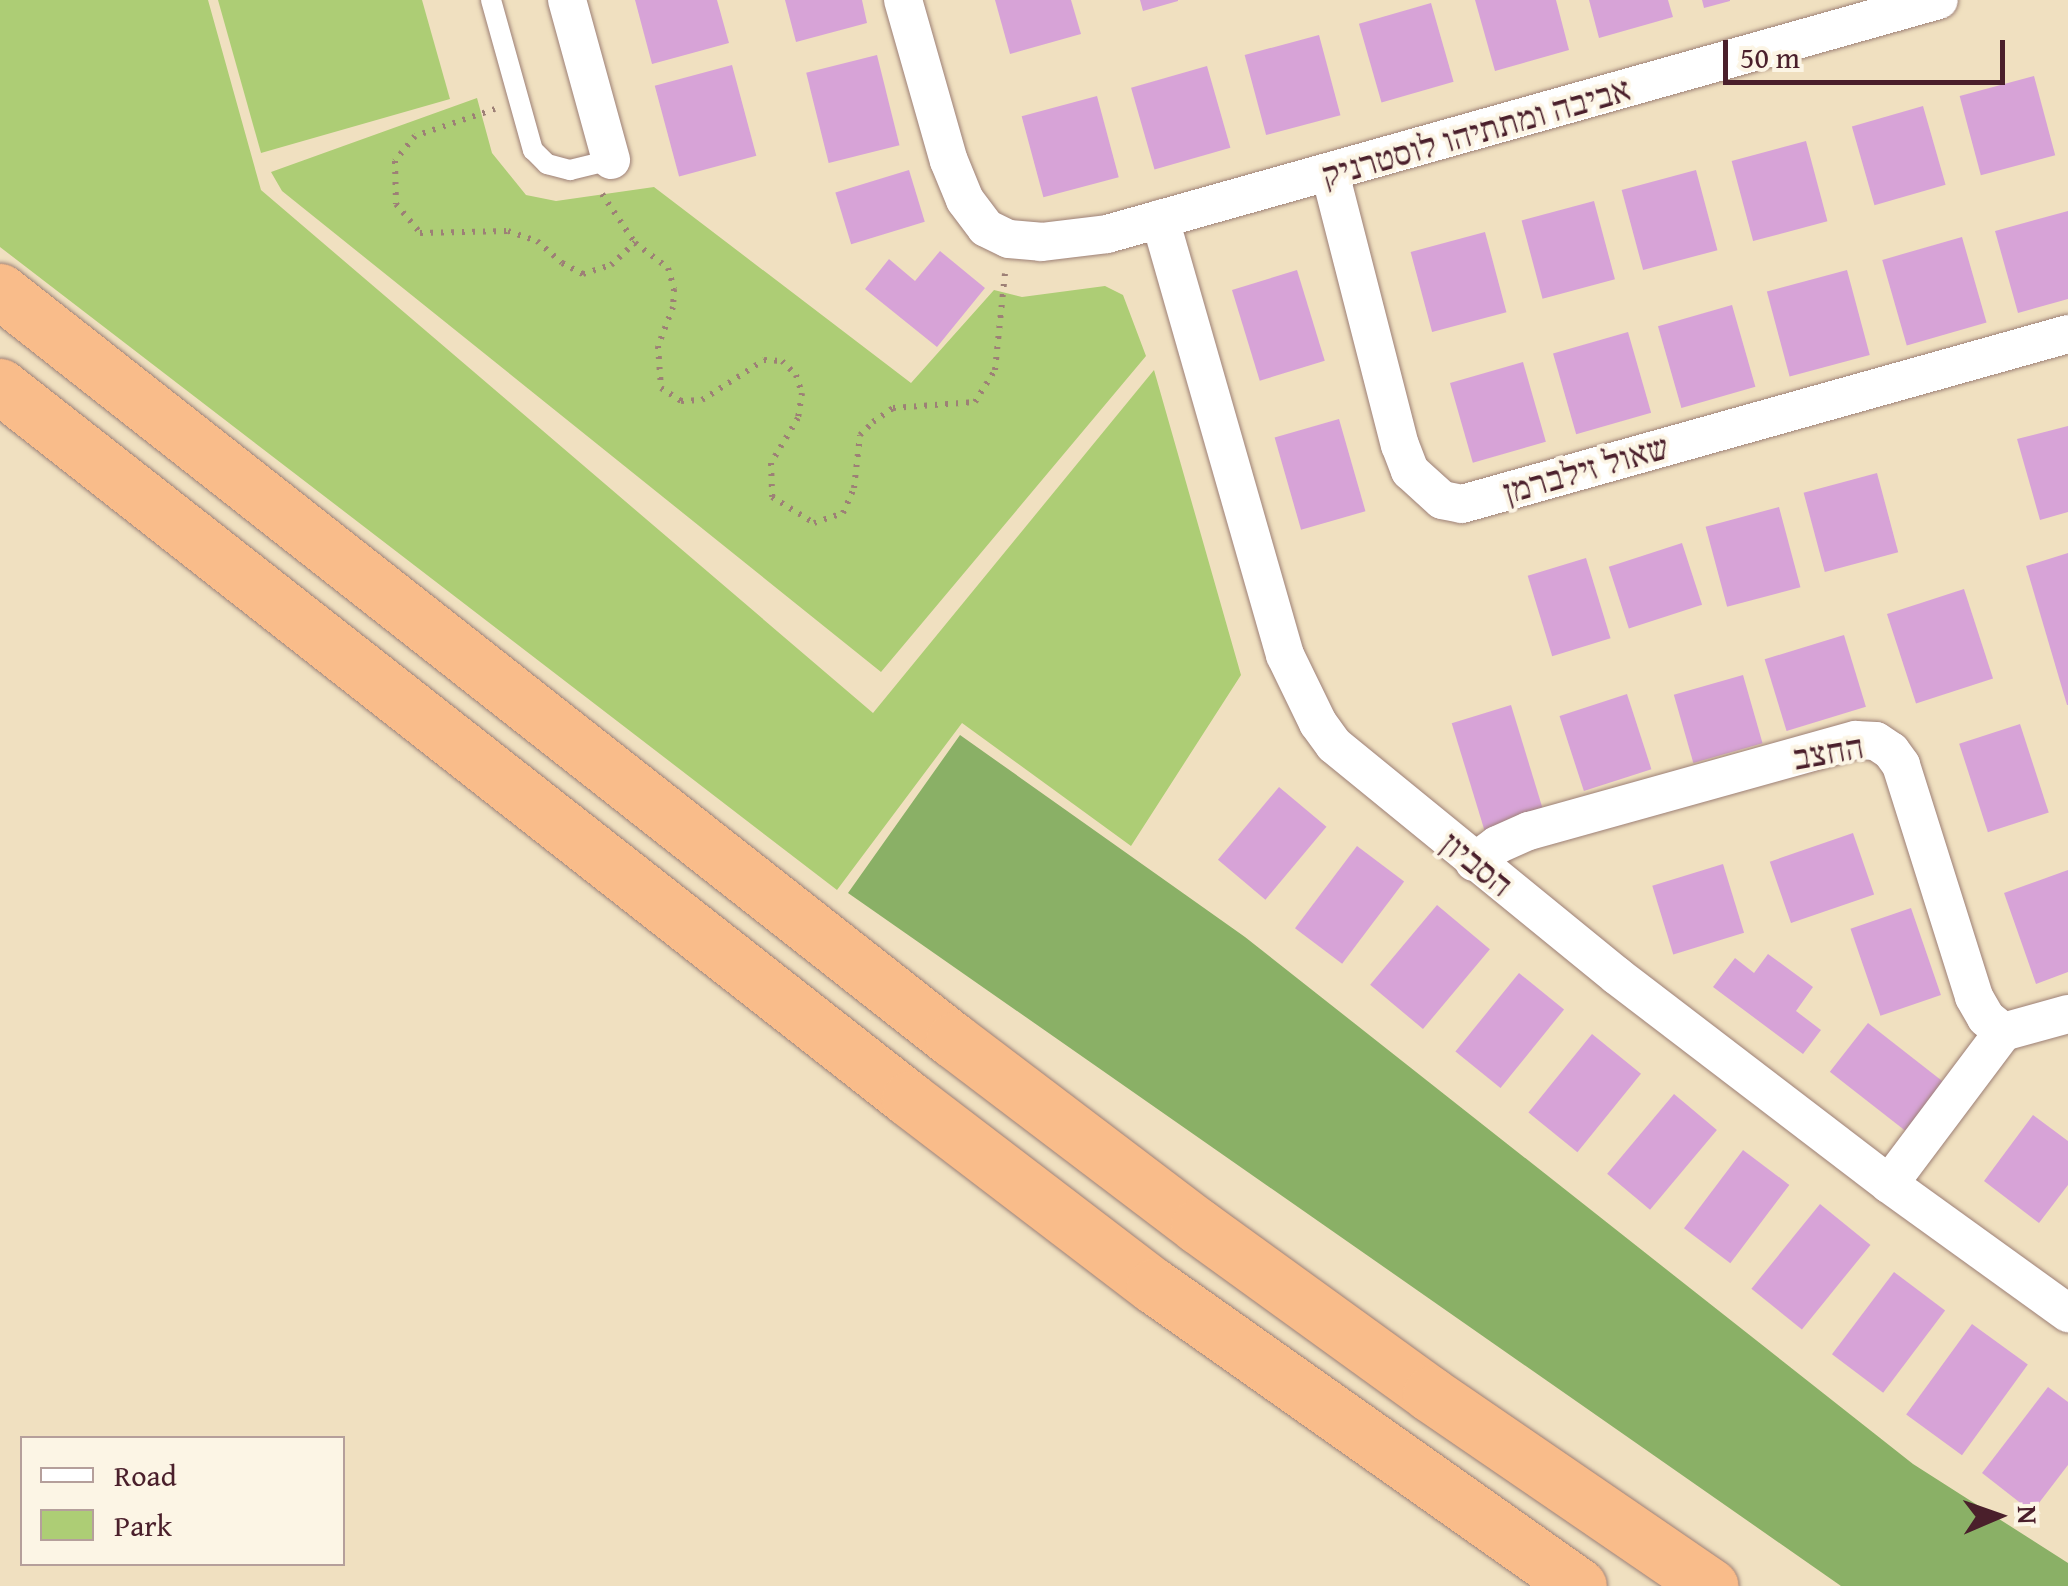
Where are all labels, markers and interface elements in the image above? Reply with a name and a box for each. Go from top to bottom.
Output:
scale bar [1728,20,2010,82]
text: 50 m [1740,35,1800,79]
street label: אביבה ומתתיהו לוסטרניק [1317,68,1635,196]
street label: שאול זילברמן [1498,425,1674,513]
street label: החצב [1789,725,1867,779]
street label: הסביון [1433,822,1521,906]
legend [20,1436,345,1566]
text: Road [114,1453,177,1497]
north arrow [1948,1466,2048,1566]
text: Park [114,1503,172,1547]
text: N [2008,1505,2049,1525]

